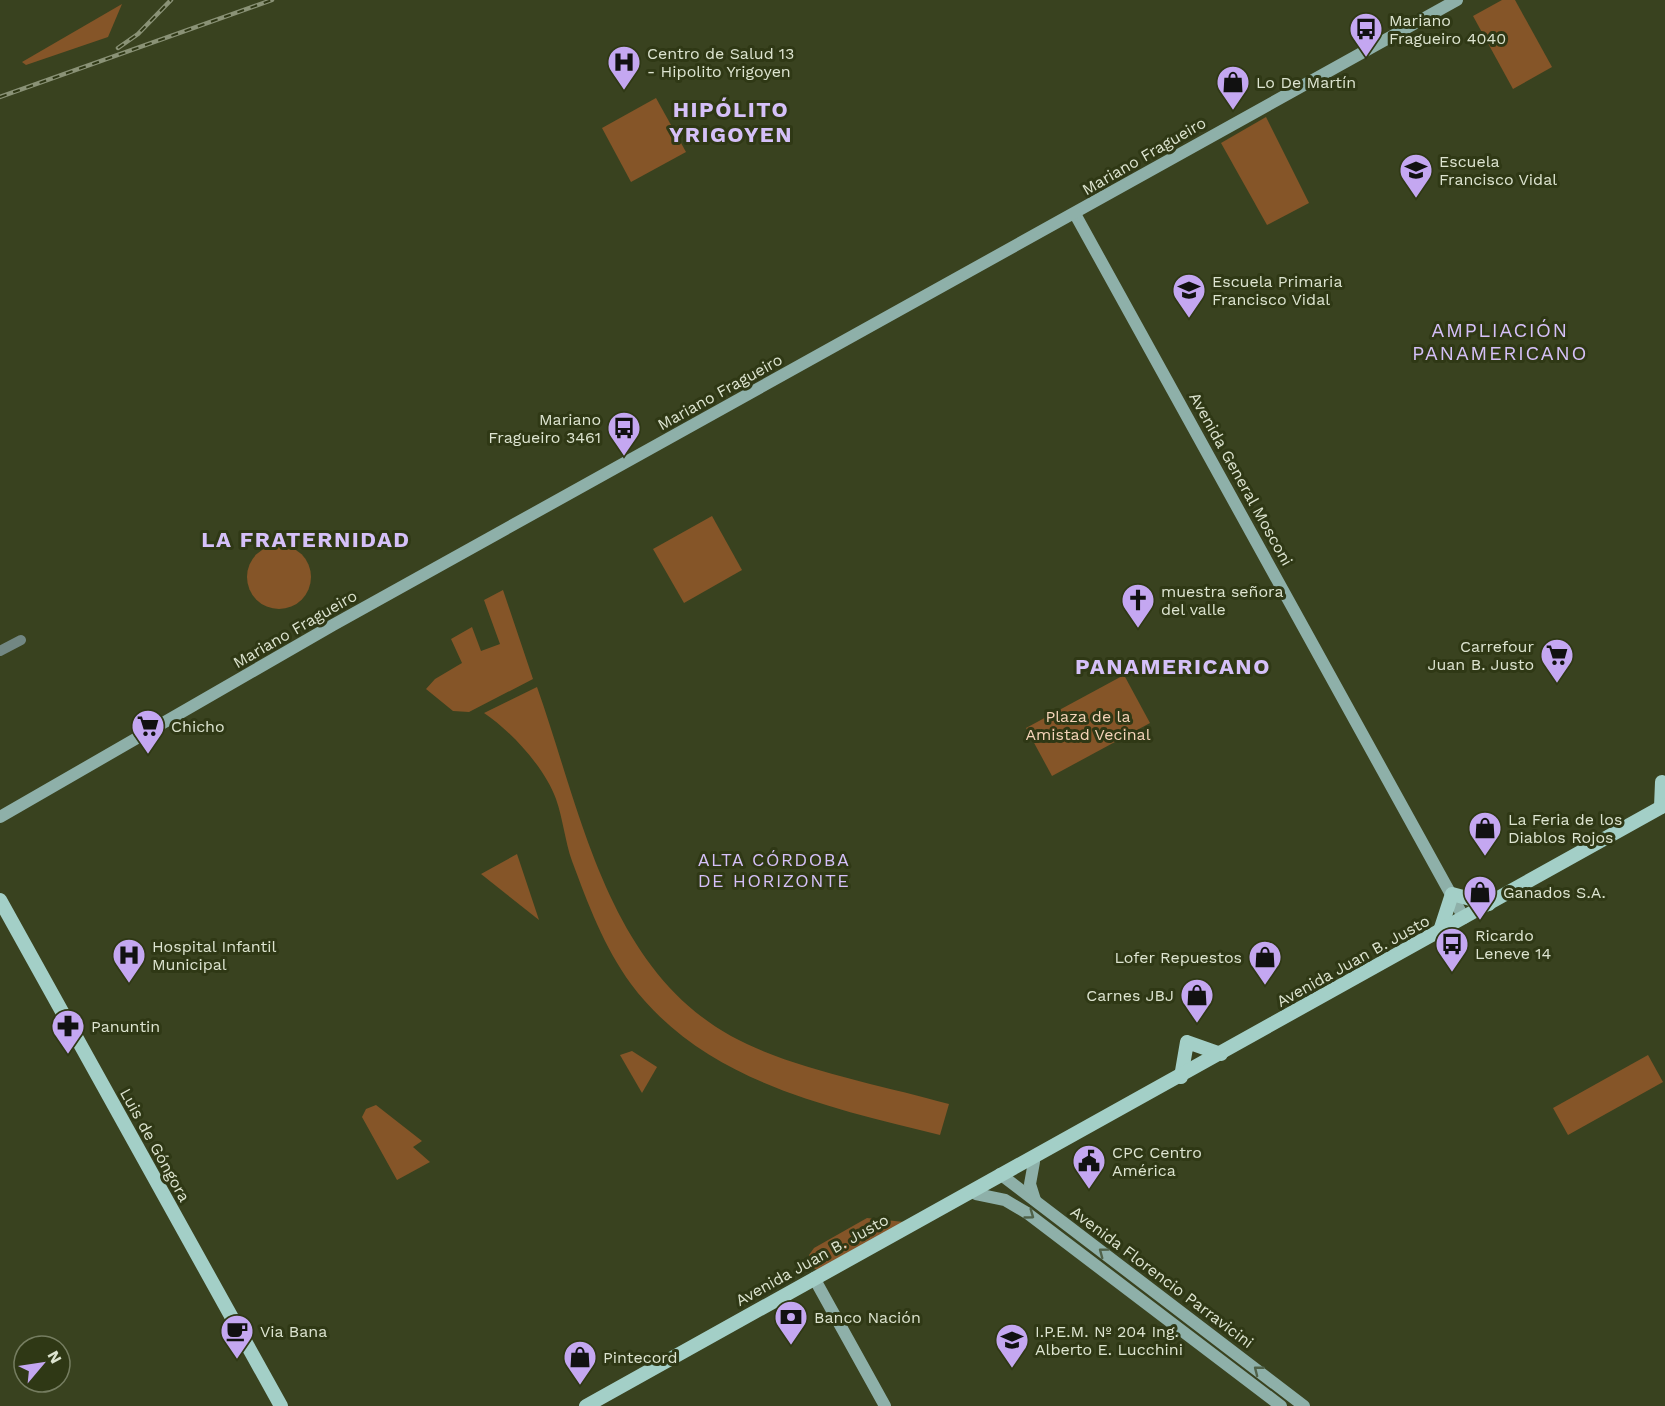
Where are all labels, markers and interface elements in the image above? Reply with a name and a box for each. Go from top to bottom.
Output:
bus stop icon: Mariano Fragueiro 4040 [1348,11,1384,58]
place label: Mariano Fragueiro 4040 [1389,11,1506,48]
hospital icon: Centro de Salud 13 - Hipolito Yrigoyen [606,44,642,91]
place label: Centro de Salud 13 - Hipolito Yrigoyen [647,44,794,81]
shop icon: Lo De Martín [1215,64,1251,111]
place label: Lo De Martín [1256,73,1356,92]
district label: HIPÓLITO YRIGOYEN [669,97,793,147]
street label: Mariano Fragueiro [1079,113,1209,199]
school or university icon: Escuela Francisco Vidal [1398,152,1434,199]
place label: Escuela Francisco Vidal [1439,152,1557,189]
school or university icon: Escuela Primaria Francisco Vidal [1171,272,1207,319]
place label: Escuela Primaria Francisco Vidal [1212,272,1342,309]
district label: AMPLIACIÓN PANAMERICANO [1412,318,1588,365]
street label: Mariano Fragueiro [654,350,786,434]
street label: Avenida General Mosconi [1185,389,1297,569]
place label: Mariano Fragueiro 3461 [488,410,601,447]
bus stop icon: Mariano Fragueiro 3461 [606,410,642,457]
district label: LA FRATERNIDAD [201,527,411,552]
church icon: muestra señora del valle [1120,582,1156,629]
place label: muestra señora del valle [1161,582,1283,619]
street label: Mariano Fragueiro [230,586,360,672]
place label: Carrefour Juan B. Justo [1428,637,1534,674]
supermarket icon: Carrefour Juan B. Justo [1539,637,1575,684]
district label: PANAMERICANO [1075,654,1271,679]
park label: Plaza de la Amistad Vecinal [1025,707,1151,744]
supermarket icon: Chicho [130,708,166,755]
place label: Chicho [171,717,225,736]
shop icon: La Feria de los Diablos Rojos [1467,810,1503,857]
place label: La Feria de los Diablos Rojos [1508,810,1622,847]
district label: ALTA CÓRDOBA DE HORIZONTE [698,849,850,891]
shop icon: Ganados S.A. [1462,874,1498,921]
place label: Ganados S.A. [1503,883,1606,902]
street label: Avenida Juan B. Justo [1273,911,1433,1011]
bus stop icon: Ricardo Leneve 14 [1434,926,1470,973]
place label: Ricardo Leneve 14 [1475,926,1551,963]
hospital icon: Hospital Infantil Municipal [111,937,147,984]
place label: Hospital Infantil Municipal [152,937,277,974]
shop icon: Lofer Repuestos [1247,939,1283,986]
place label: Lofer Repuestos [1114,948,1242,967]
shop icon: Carnes JBJ [1179,977,1215,1024]
place label: Carnes JBJ [1086,986,1174,1005]
pharmacy icon: Panuntin [50,1008,86,1055]
place label: Panuntin [91,1017,160,1036]
street label: Luis de Góngora [116,1085,194,1205]
public building icon: CPC Centro América [1071,1143,1107,1190]
place label: CPC Centro América [1112,1143,1202,1180]
street label: Avenida Florencio Parravicini [1067,1202,1257,1352]
one-way arrow [1023,1207,1034,1218]
street label: Avenida Juan B. Justo [732,1210,892,1310]
one-way arrow [1099,1248,1110,1259]
bank icon: Banco Nación [773,1299,809,1346]
place label: Banco Nación [814,1308,921,1327]
cafe icon: Via Bana [219,1313,255,1360]
place label: Via Bana [260,1322,327,1341]
school or university icon: I.P.E.M. Nº 204 Ing. Alberto E. Lucchini [994,1322,1030,1369]
place label: I.P.E.M. Nº 204 Ing. Alberto E. Lucchini [1035,1322,1183,1359]
north arrow [12,1334,72,1394]
shop icon: Pintecord [562,1339,598,1386]
text: N [43,1347,66,1367]
place label: Pintecord [603,1348,678,1367]
one-way arrow [1253,1367,1264,1378]

